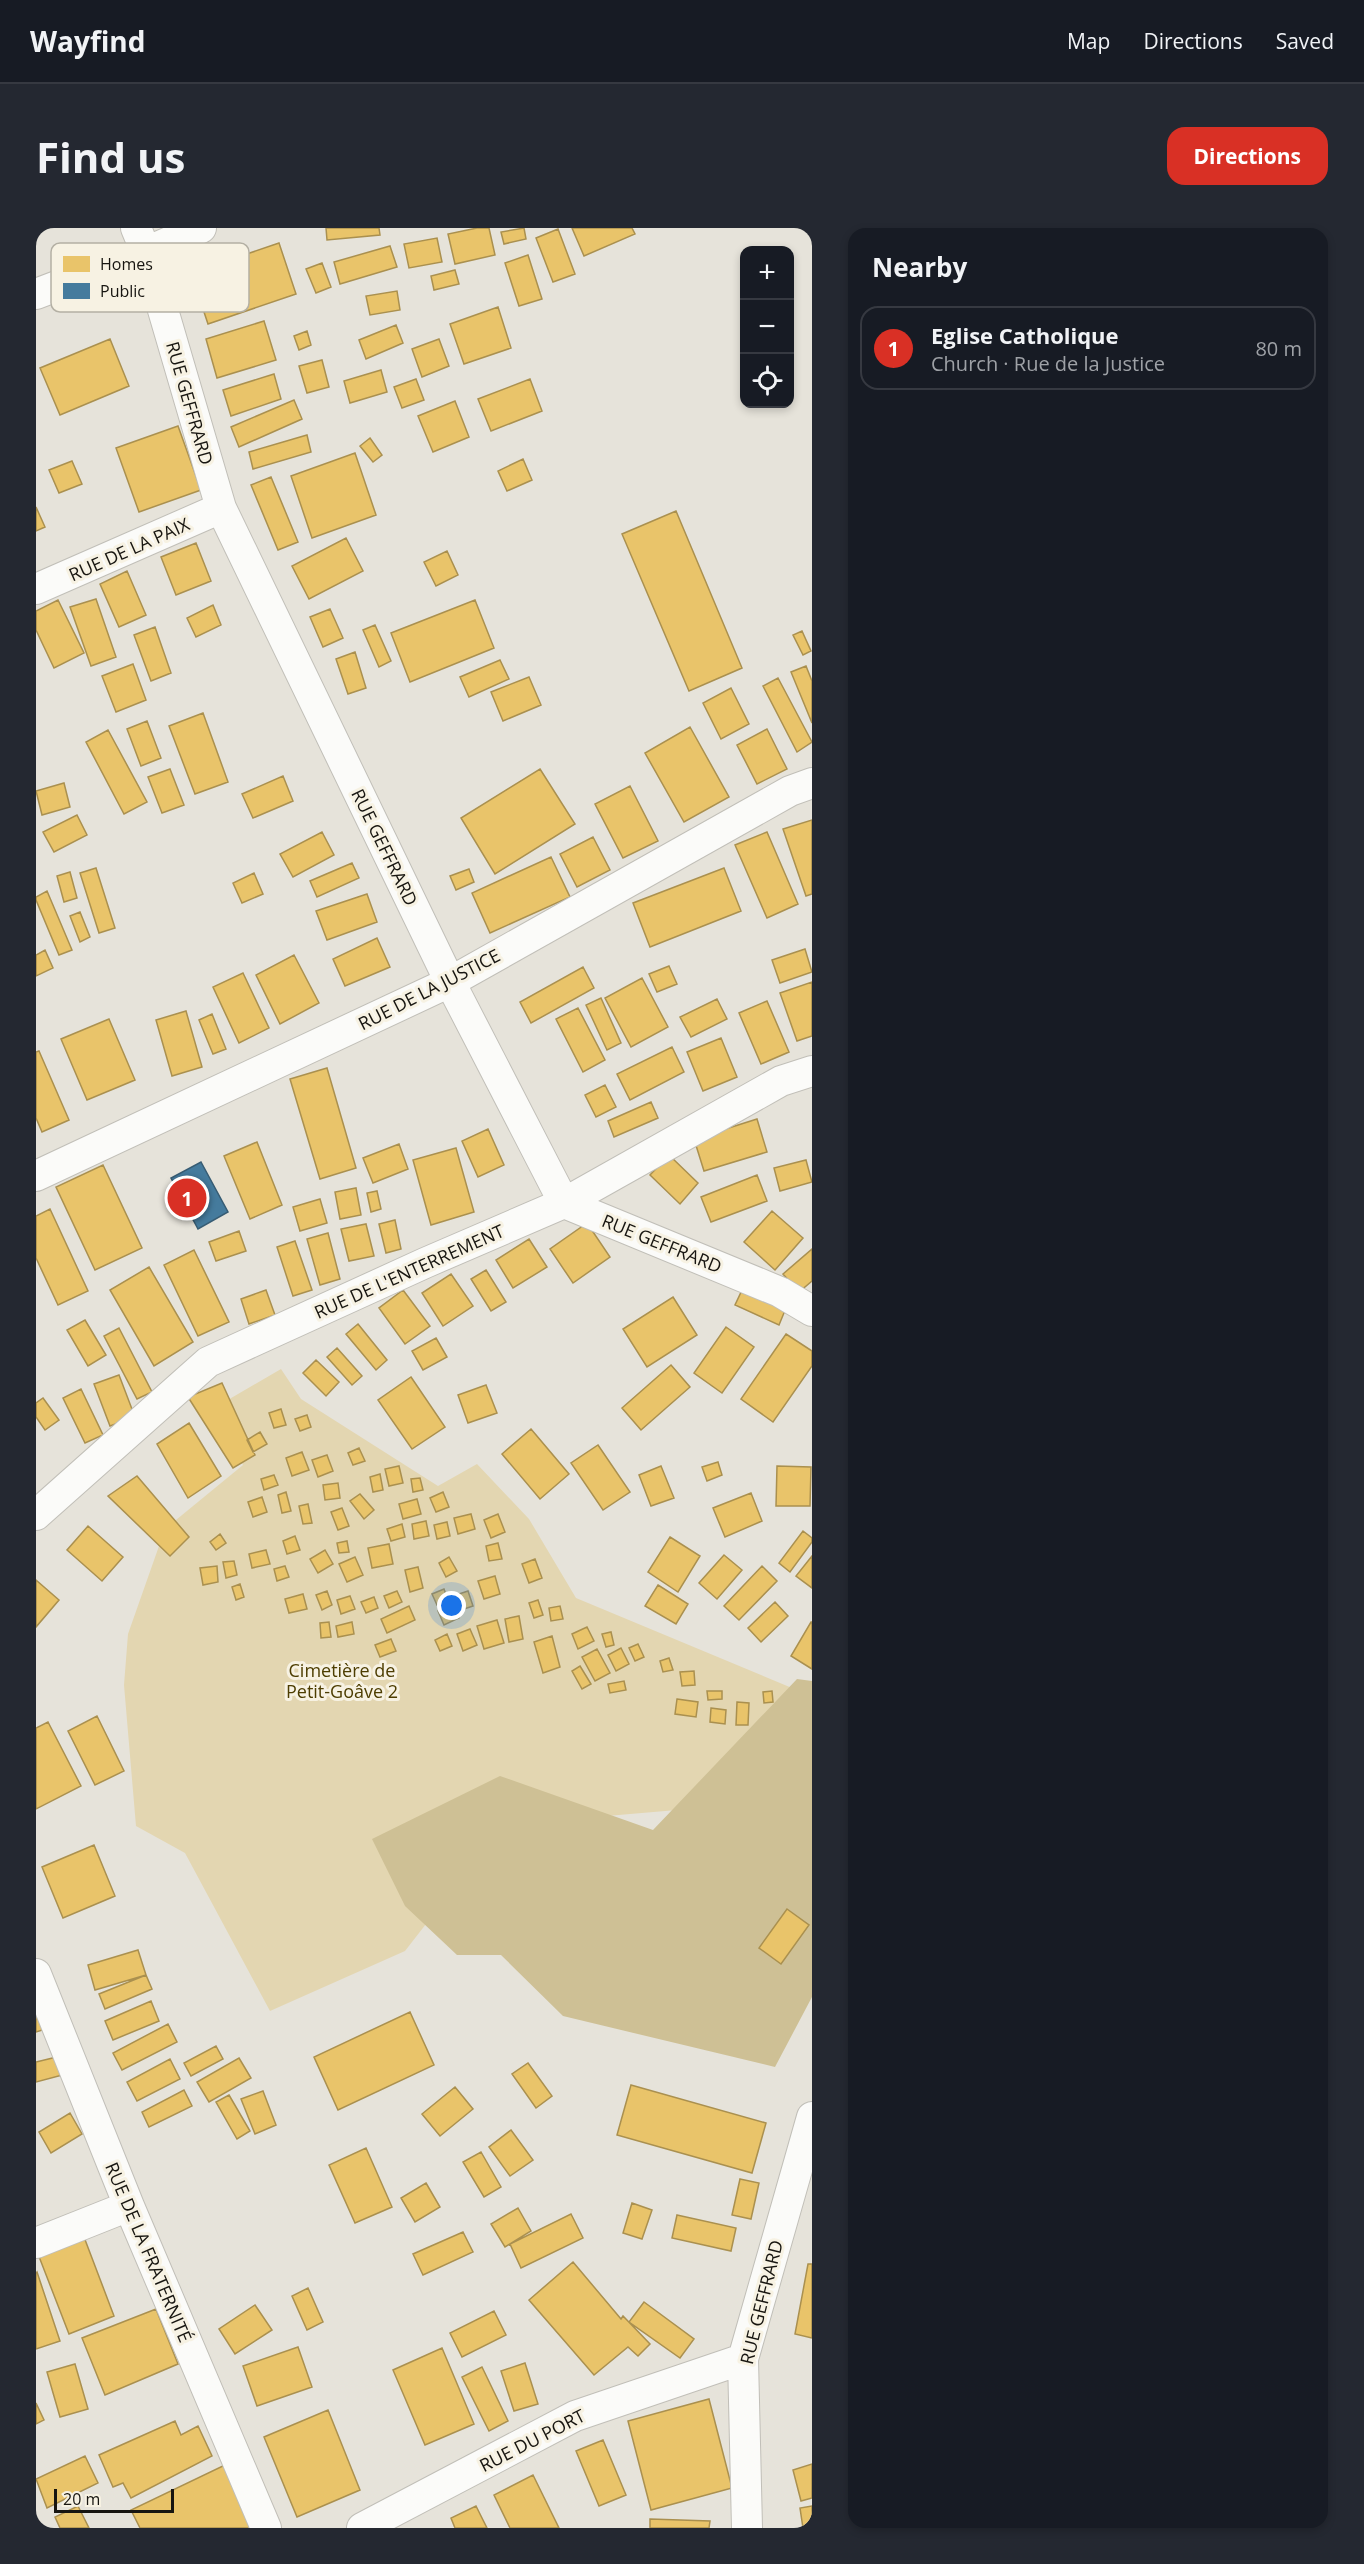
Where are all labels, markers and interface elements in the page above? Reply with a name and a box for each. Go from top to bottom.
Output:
text: Wayfind [30,22,145,60]
text: Map [1067,27,1110,55]
text: Directions [1143,27,1243,55]
text: Saved [1276,27,1334,55]
button: Directions [1167,127,1328,185]
text: Find us [36,128,185,185]
legend [51,243,249,312]
map controls [740,246,794,408]
button: + [740,246,794,300]
text: Nearby [872,249,967,285]
text: Homes [100,253,153,275]
text: Public [100,280,145,302]
button: − [740,300,794,354]
text: Eglise Catholique [931,320,1119,350]
text: 1 [888,335,899,362]
text: 80 m [1255,335,1302,362]
street label: RUE GEFFRARD [161,339,219,467]
text: Church · Rue de la Justice [931,350,1165,377]
button: locate [740,354,794,408]
street label: RUE DE LA PAIX [65,511,194,586]
street label: RUE GEFFRARD [346,785,424,909]
street label: RUE DE LA JUSTICE [354,943,504,1035]
pin: 1 [168,1176,206,1220]
street label: RUE GEFFRARD [599,1208,725,1278]
street label: RUE DE L'ENTERREMENT [310,1218,508,1324]
your location [437,1591,466,1620]
park label: Cimetière de Petit-Goâve 2 [286,1658,398,1703]
street label: RUE DE LA FRATERNITÉ [100,2158,198,2346]
street label: RUE GEFFRARD [734,2237,788,2367]
street label: RUE DU PORT [475,2403,589,2477]
scale bar [54,2486,174,2514]
text: 20 m [63,2488,100,2510]

